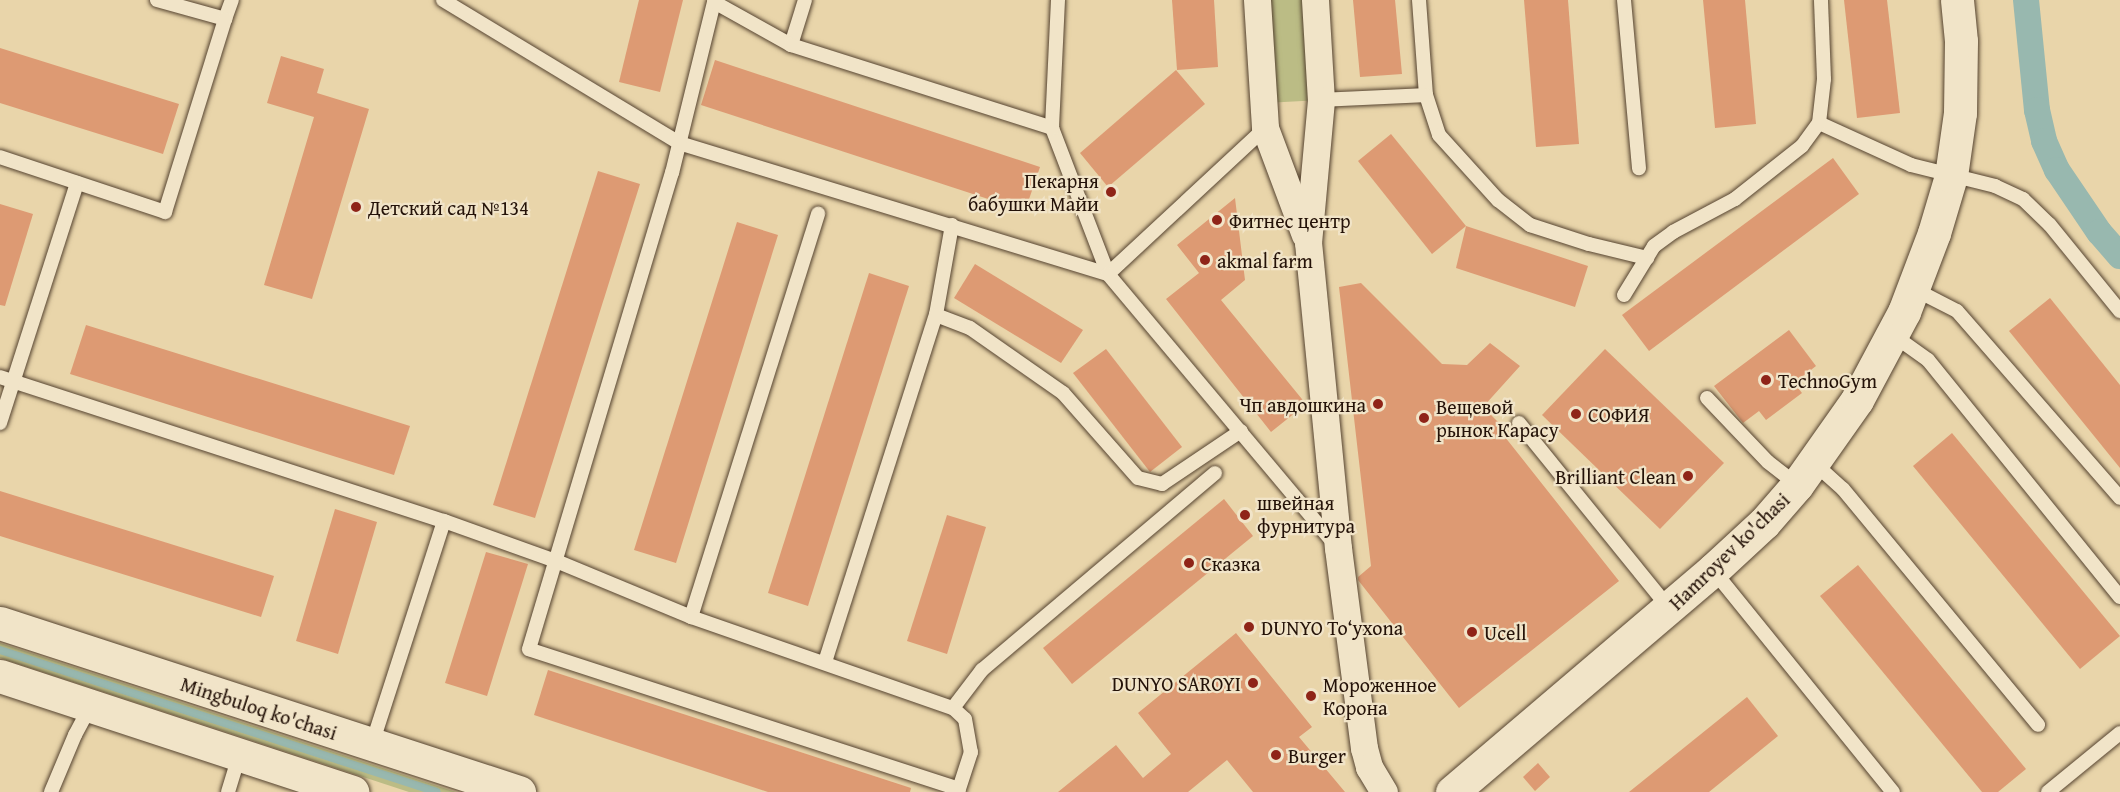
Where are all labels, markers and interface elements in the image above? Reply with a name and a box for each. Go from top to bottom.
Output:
place label: Пекарня бабушки Майи [968,168,1099,215]
marker: Пекарня бабушки Майи [1104,185,1118,199]
place label: Детский сад №134 [368,195,529,219]
marker: Детский сад №134 [349,200,363,214]
place label: Фитнес центр [1229,208,1351,232]
marker: Фитнес центр [1210,213,1224,227]
place label: akmal farm [1217,248,1313,272]
marker: akmal farm [1198,253,1212,267]
place label: TechnoGym [1778,368,1877,392]
marker: TechnoGym [1759,373,1773,387]
place label: Чп авдошкина [1239,392,1366,416]
place label: Вещевой рынок Карасу [1436,394,1559,441]
marker: Чп авдошкина [1371,397,1385,411]
place label: СОФИЯ [1588,402,1649,426]
marker: СОФИЯ [1569,407,1583,421]
marker: Вещевой рынок Карасу [1417,411,1431,425]
place label: Brilliant Clean [1555,464,1676,488]
marker: Brilliant Clean [1681,469,1695,483]
street label: Hamroyev ko'chasi [1664,487,1794,615]
place label: швейная фурнитура [1257,491,1355,538]
marker: швейная фурнитура [1238,508,1252,522]
place label: Сказка [1201,551,1261,575]
marker: Сказка [1182,556,1196,570]
place label: DUNYO To‘yxona [1261,615,1403,639]
marker: DUNYO To‘yxona [1242,620,1256,634]
place label: Ucell [1484,620,1527,644]
marker: Ucell [1465,625,1479,639]
street label: Mingbuloq ko'chasi [178,671,340,745]
place label: DUNYO SAROYI [1112,671,1241,695]
place label: Мороженное Корона [1323,672,1437,719]
marker: DUNYO SAROYI [1246,676,1260,690]
marker: Мороженное Корона [1304,689,1318,703]
place label: Burger [1288,743,1346,767]
marker: Burger [1269,748,1283,762]

